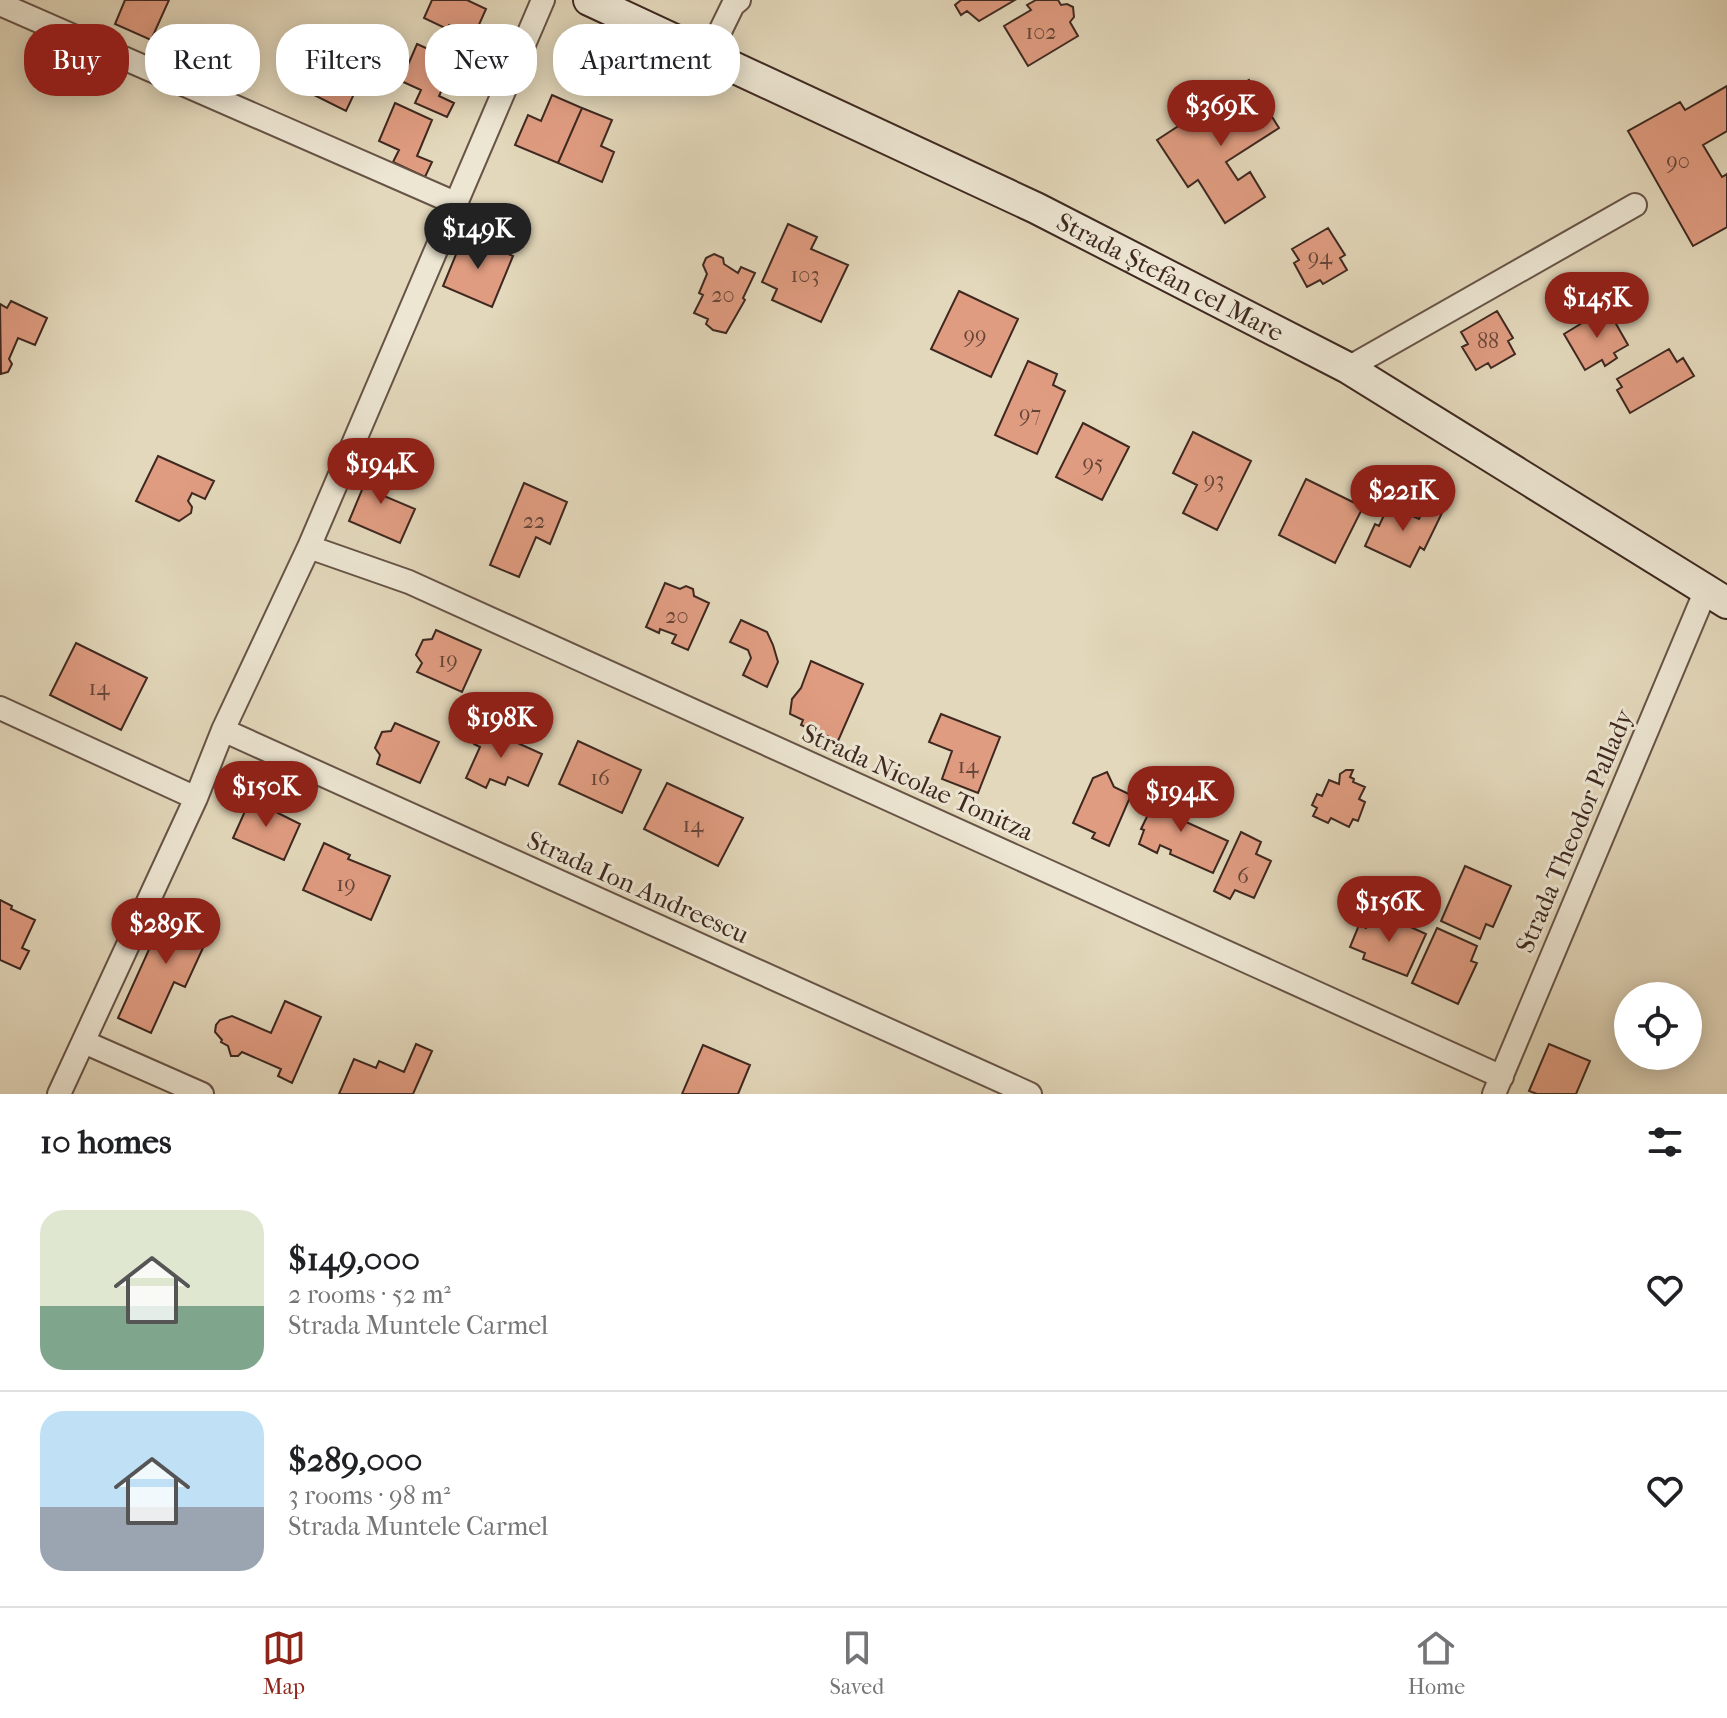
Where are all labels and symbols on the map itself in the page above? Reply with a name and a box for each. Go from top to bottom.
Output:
house number: 102 [1025,19,1057,45]
pin: $369K [1165,80,1277,148]
house number: 90 [1666,148,1690,174]
pin: $149K [422,203,534,271]
street label: Strada Ștefan cel Mare [1051,206,1289,348]
house number: 94 [1308,244,1333,270]
house number: 103 [791,262,819,288]
pin: $145K [1541,272,1653,340]
house number: 20 [711,282,735,308]
house number: 99 [963,322,987,348]
house number: 88 [1477,328,1499,354]
house number: 97 [1019,401,1041,427]
pin: $194K [325,438,437,506]
house number: 95 [1082,450,1104,476]
pin: $221K [1347,465,1459,533]
house number: 93 [1204,467,1224,493]
house number: 22 [523,508,545,534]
house number: 20 [665,603,689,629]
house number: 19 [438,647,458,673]
house number: 14 [89,675,110,701]
pin: $198K [445,692,557,760]
street label: Strada Theodor Pallady [1509,704,1640,958]
street label: Strada Nicolae Tonitza [797,717,1039,848]
house number: 14 [958,753,979,779]
pin: $150K [210,761,322,829]
house number: 16 [590,765,610,791]
pin: $194K [1125,766,1237,834]
house number: 14 [683,812,704,838]
street label: Strada Ion Andreescu [522,825,754,950]
house number: 6 [1237,863,1249,889]
house number: 19 [336,871,356,897]
pin: $156K [1333,876,1445,944]
pin: $289K [110,898,222,966]

